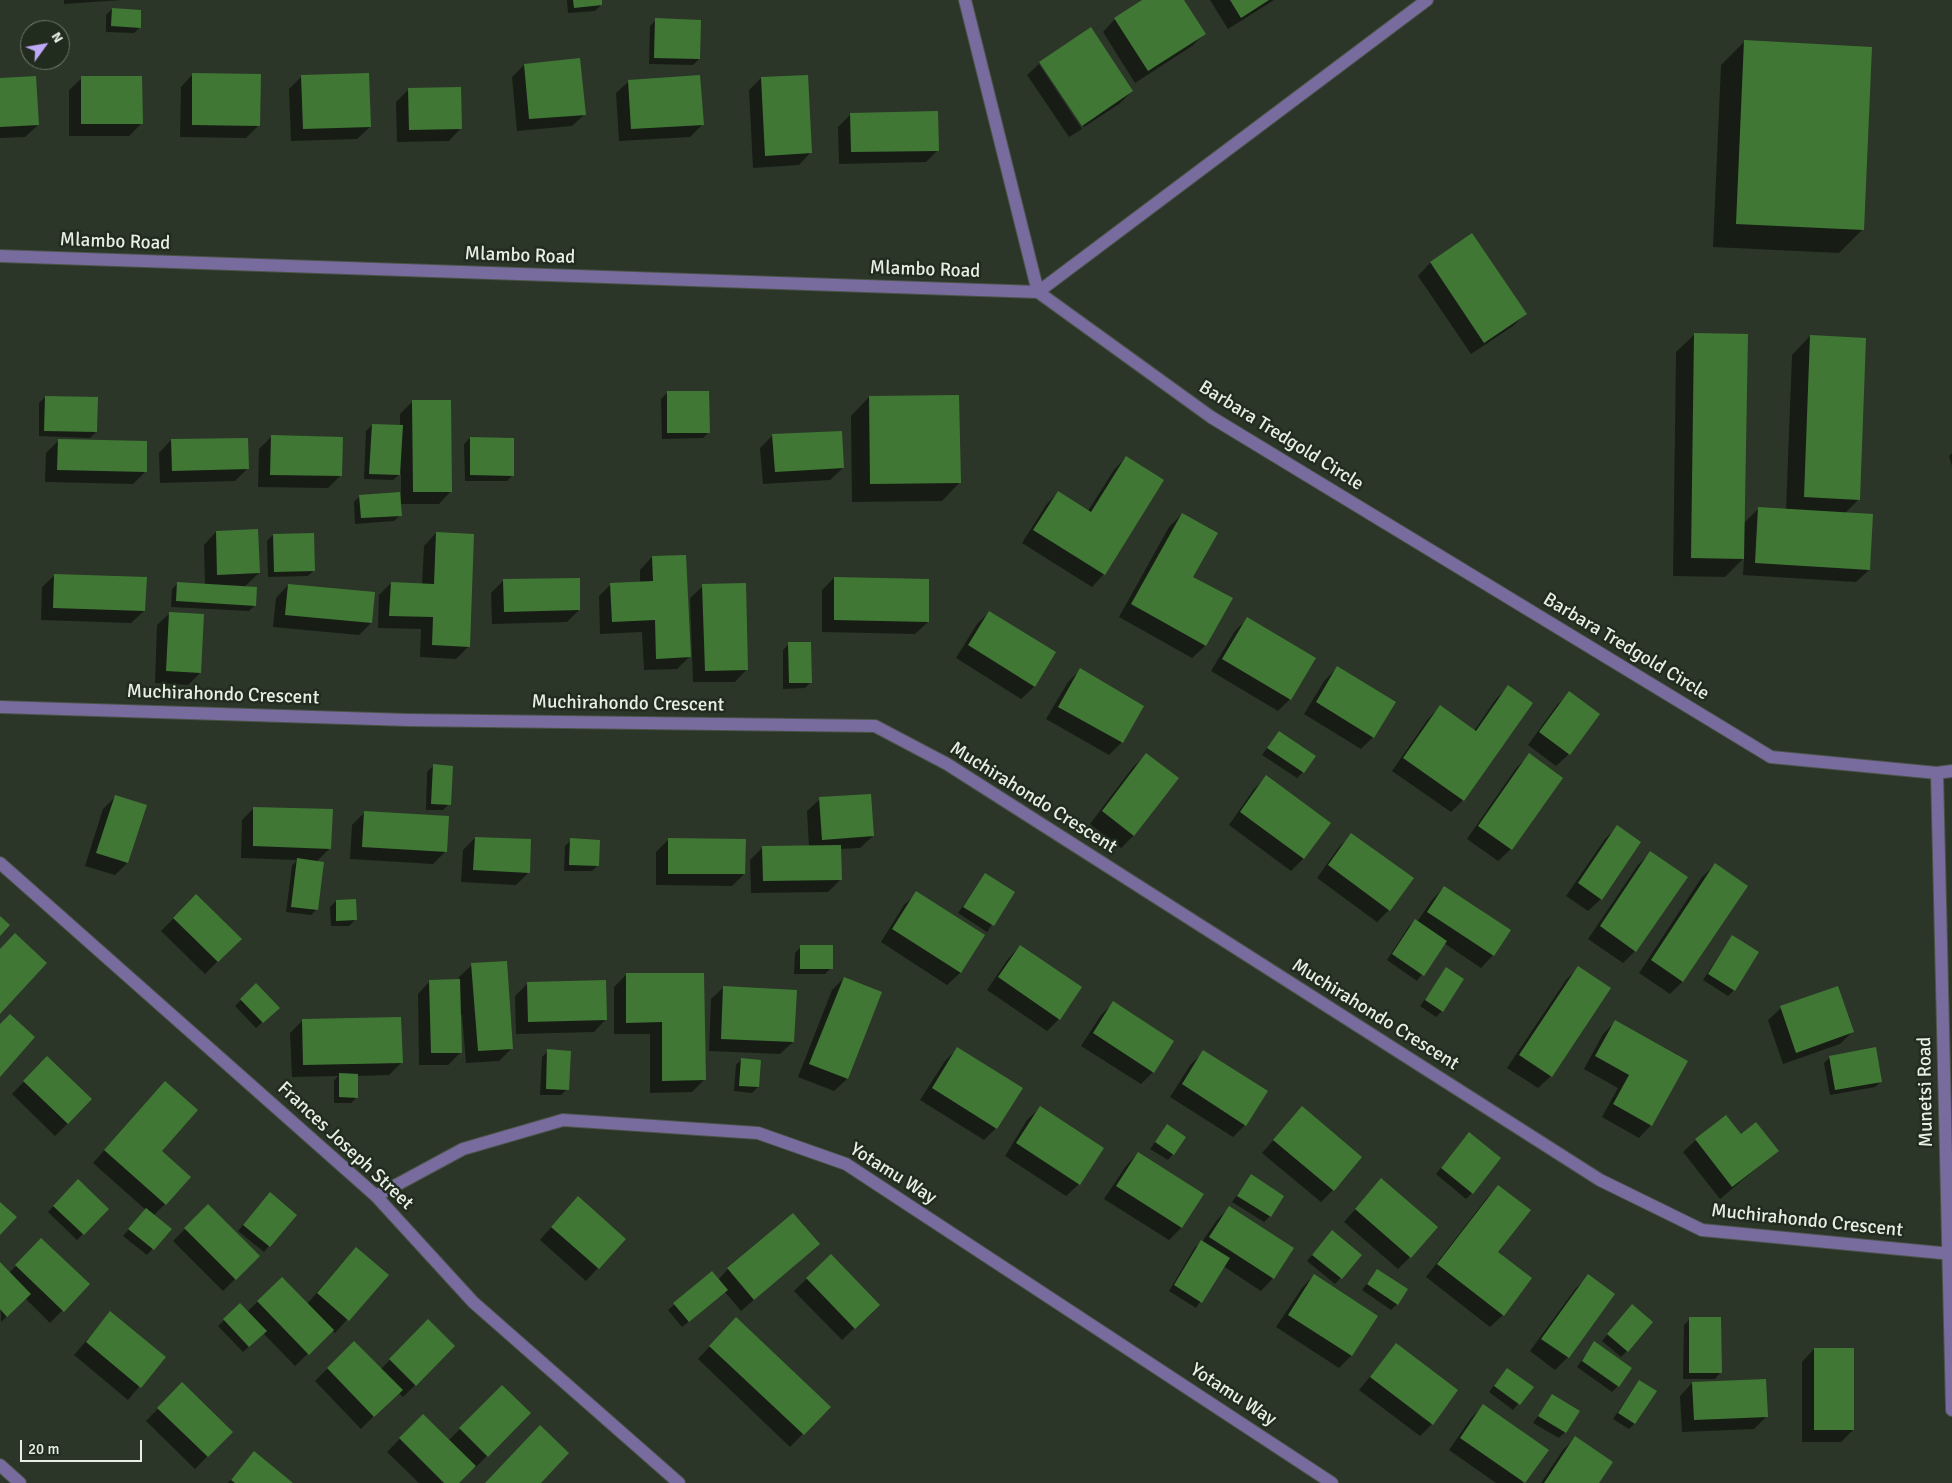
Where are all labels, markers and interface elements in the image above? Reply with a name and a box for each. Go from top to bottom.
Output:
north arrow [20,20,70,70]
text: N [48,29,67,46]
street label: Mlambo Road [59,229,171,255]
street label: Mlambo Road [464,243,576,269]
street label: Mlambo Road [869,257,981,283]
street label: Barbara Tredgold Circle [1194,376,1368,496]
street label: Barbara Tredgold Circle [1539,588,1713,706]
street label: Muchirahondo Crescent [126,680,320,710]
street label: Muchirahondo Crescent [531,691,725,717]
street label: Muchirahondo Crescent [945,737,1121,859]
street label: Muchirahondo Crescent [1287,954,1463,1076]
street label: Munetsi Road [1914,1037,1938,1147]
street label: Frances Joseph Street [272,1077,418,1215]
street label: Yotamu Way [845,1138,941,1210]
street label: Muchirahondo Crescent [1710,1200,1904,1242]
street label: Yotamu Way [1186,1359,1280,1431]
scale bar [22,1430,145,1462]
text: 20 m [28,1440,59,1458]

